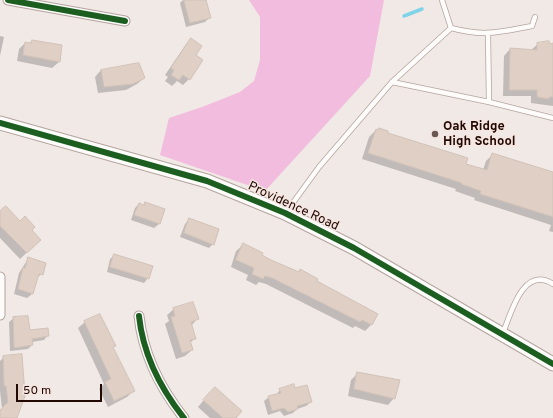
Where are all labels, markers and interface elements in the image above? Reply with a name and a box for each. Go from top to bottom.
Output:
place label: Oak Ridge High School [443,119,516,150]
marker: Oak Ridge High School [430,129,440,139]
street label: Providence Road [245,179,341,235]
scale bar [18,376,104,402]
text: 50 m [23,383,51,399]

